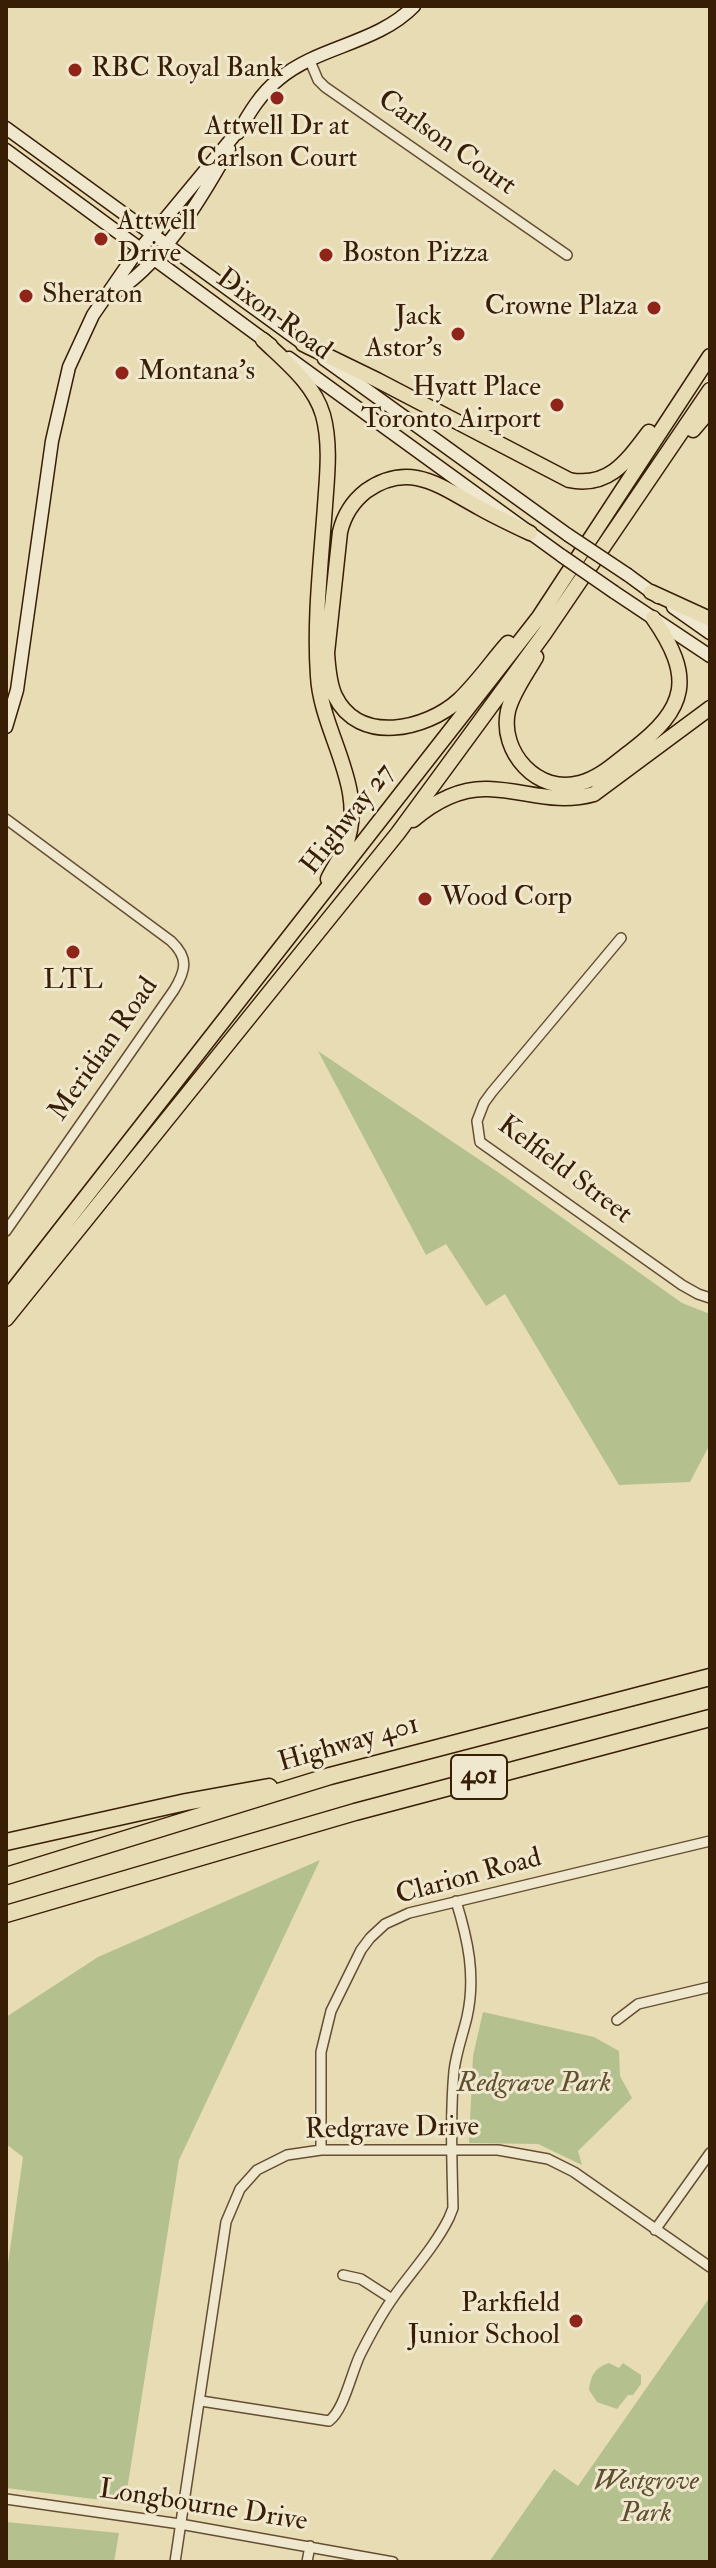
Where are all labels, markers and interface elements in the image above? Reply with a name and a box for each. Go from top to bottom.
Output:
place label: RBC Royal Bank [91,53,283,87]
marker: RBC Royal Bank [66,61,84,79]
street label: Carlson Court [371,84,521,204]
marker: Attwell Dr at Carlson Court [268,89,286,107]
place label: Attwell Dr at Carlson Court [197,111,357,177]
place label: Attwell Drive [117,206,196,272]
marker: Attwell Drive [92,230,110,248]
place label: Boston Pizza [342,238,489,272]
marker: Boston Pizza [317,246,335,264]
street label: Dixon Road [209,263,337,369]
place label: Sheraton [42,279,143,313]
marker: Sheraton [17,287,35,305]
place label: Crowne Plaza [485,291,638,325]
marker: Crowne Plaza [645,299,663,317]
place label: Jack Astor's [365,301,442,367]
marker: Jack Astor's [449,325,467,343]
place label: Montana's [138,356,255,390]
marker: Montana's [113,364,131,382]
place label: Hyatt Place Toronto Airport [361,372,541,438]
marker: Hyatt Place Toronto Airport [548,396,566,414]
street label: Highway 27 [295,758,403,882]
place label: Wood Corp [441,882,572,916]
marker: Wood Corp [416,890,434,908]
marker: LTL [64,943,82,961]
place label: LTL [43,965,103,999]
street label: Meridian Road [43,972,167,1128]
street label: Kelfield Street [490,1110,638,1232]
street label: Highway 401 [275,1709,423,1781]
road number: 401 [451,1755,507,1799]
street label: Clarion Road [393,1842,545,1914]
park label: Redgrave Park [457,2068,611,2102]
street label: Redgrave Drive [305,2112,479,2148]
place label: Parkfield Junior School [408,2288,560,2354]
marker: Parkfield Junior School [567,2312,585,2330]
park label: Westgrove Park [593,2466,699,2532]
street label: Longbourne Drive [96,2474,310,2540]

